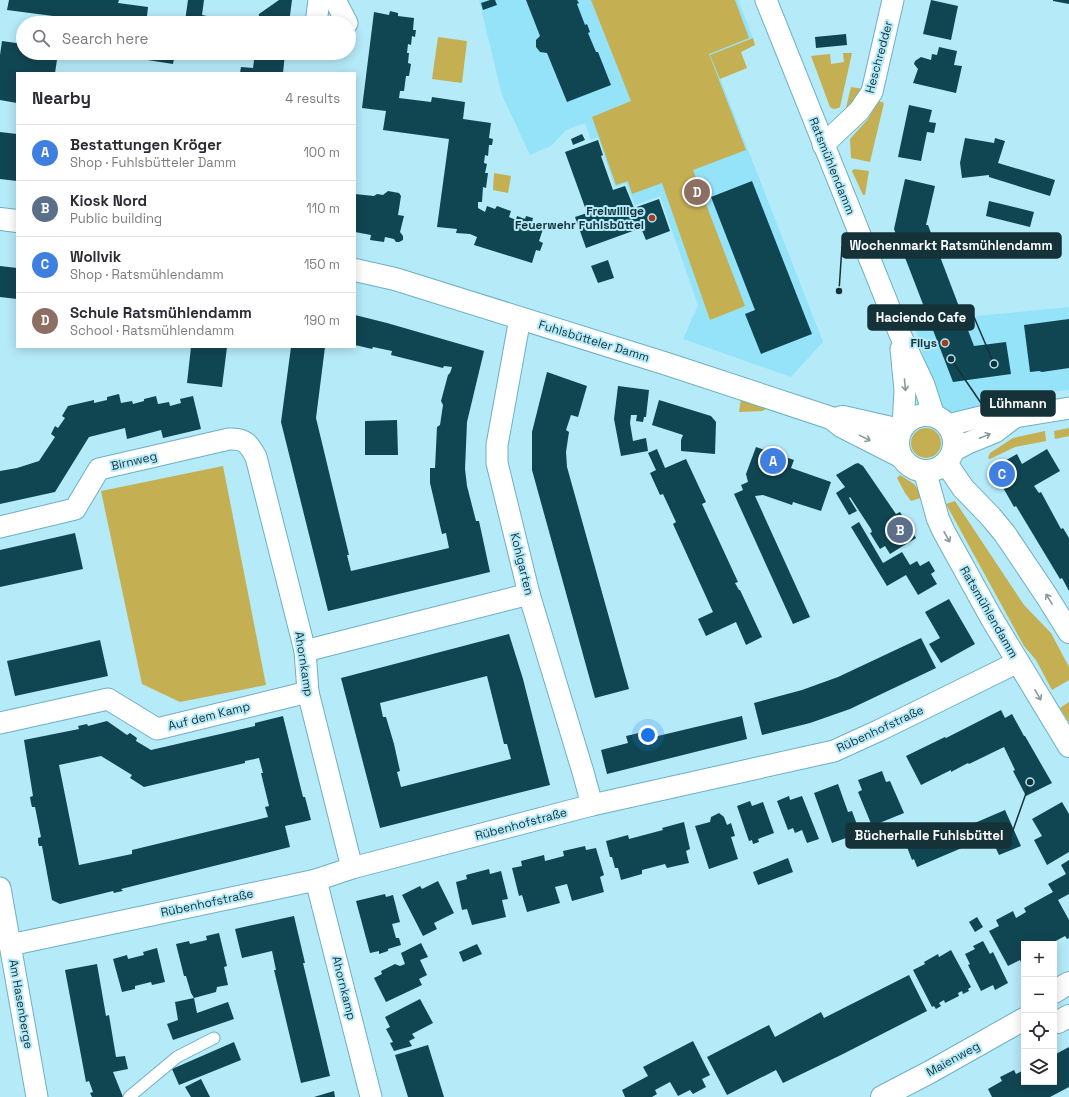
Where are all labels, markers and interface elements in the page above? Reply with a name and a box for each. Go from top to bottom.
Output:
search box [16,16,356,60]
street label: Heschredder [862,19,896,95]
icon: search [30,27,52,49]
text: Search here [62,29,148,48]
text: Nearby [32,87,91,109]
text: 4 results [285,90,340,107]
street label: Ratsmühlendamm [805,115,859,217]
text: Bestattungen Kröger [70,135,222,154]
text: A [41,144,49,161]
text: 100 m [303,144,340,161]
text: Shop · Fuhlsbütteler Damm [70,154,236,171]
pin: D [684,177,710,207]
text: Kiosk Nord [70,191,147,210]
text: B [41,200,49,217]
text: 110 m [306,200,340,217]
place label: Freiwillige Feuerwehr Fuhlsbüttel [515,203,644,233]
text: Public building [70,210,162,227]
marker: Freiwillige Feuerwehr Fuhlsbüttel [647,213,657,223]
callout: Wochenmarkt Ratsmühlendamm [842,233,1061,258]
text: Wochenmarkt Ratsmühlendamm [849,237,1053,254]
text: Wollvik [70,247,121,266]
text: C [41,256,49,273]
text: 150 m [304,256,340,273]
text: Shop · Ratsmühlendamm [70,266,224,283]
text: Schule Ratsmühlendamm [70,303,252,322]
callout: Haciendo Cafe [868,305,974,330]
text: Haciendo Cafe [876,309,966,326]
text: D [41,312,49,329]
text: 190 m [304,312,340,329]
street label: Fuhlsbütteler Damm [537,317,651,365]
text: School · Ratsmühlendamm [70,322,234,339]
place label: Filys [911,335,937,351]
marker: Filys [940,338,950,348]
one-way arrow [901,378,908,391]
callout: Lühmann [981,391,1055,416]
text: Lühmann [989,395,1047,412]
one-way arrow [979,432,991,439]
one-way arrow [859,435,871,442]
pin: A [760,446,786,476]
street label: Birnweg [109,448,159,474]
pin: C [989,459,1015,489]
pin: B [887,515,913,545]
street label: Kohlgarten [507,531,537,597]
one-way arrow [944,531,952,543]
street label: Ratsmühlendamm [956,563,1022,661]
one-way arrow [1044,593,1052,605]
street label: Ahornkamp [291,630,317,698]
one-way arrow [1034,689,1042,701]
street label: Auf dem Kamp [166,698,252,734]
street label: Rübenhofstraße [834,702,926,756]
your location [638,725,658,745]
street label: Rübenhofstraße [473,804,569,844]
callout: Bücherhalle Fuhlsbüttel [846,823,1011,848]
text: Bücherhalle Fuhlsbüttel [855,827,1003,844]
street label: Rübenhofstraße [159,885,255,921]
map controls [1021,941,1057,1085]
button: + [1021,941,1057,977]
street label: Ahornkamp [328,954,360,1022]
street label: Am Hasenberge [5,958,37,1050]
button: − [1021,977,1057,1013]
button: locate [1021,1013,1057,1049]
street label: Maienweg [923,1038,983,1080]
button: layers [1021,1049,1057,1085]

